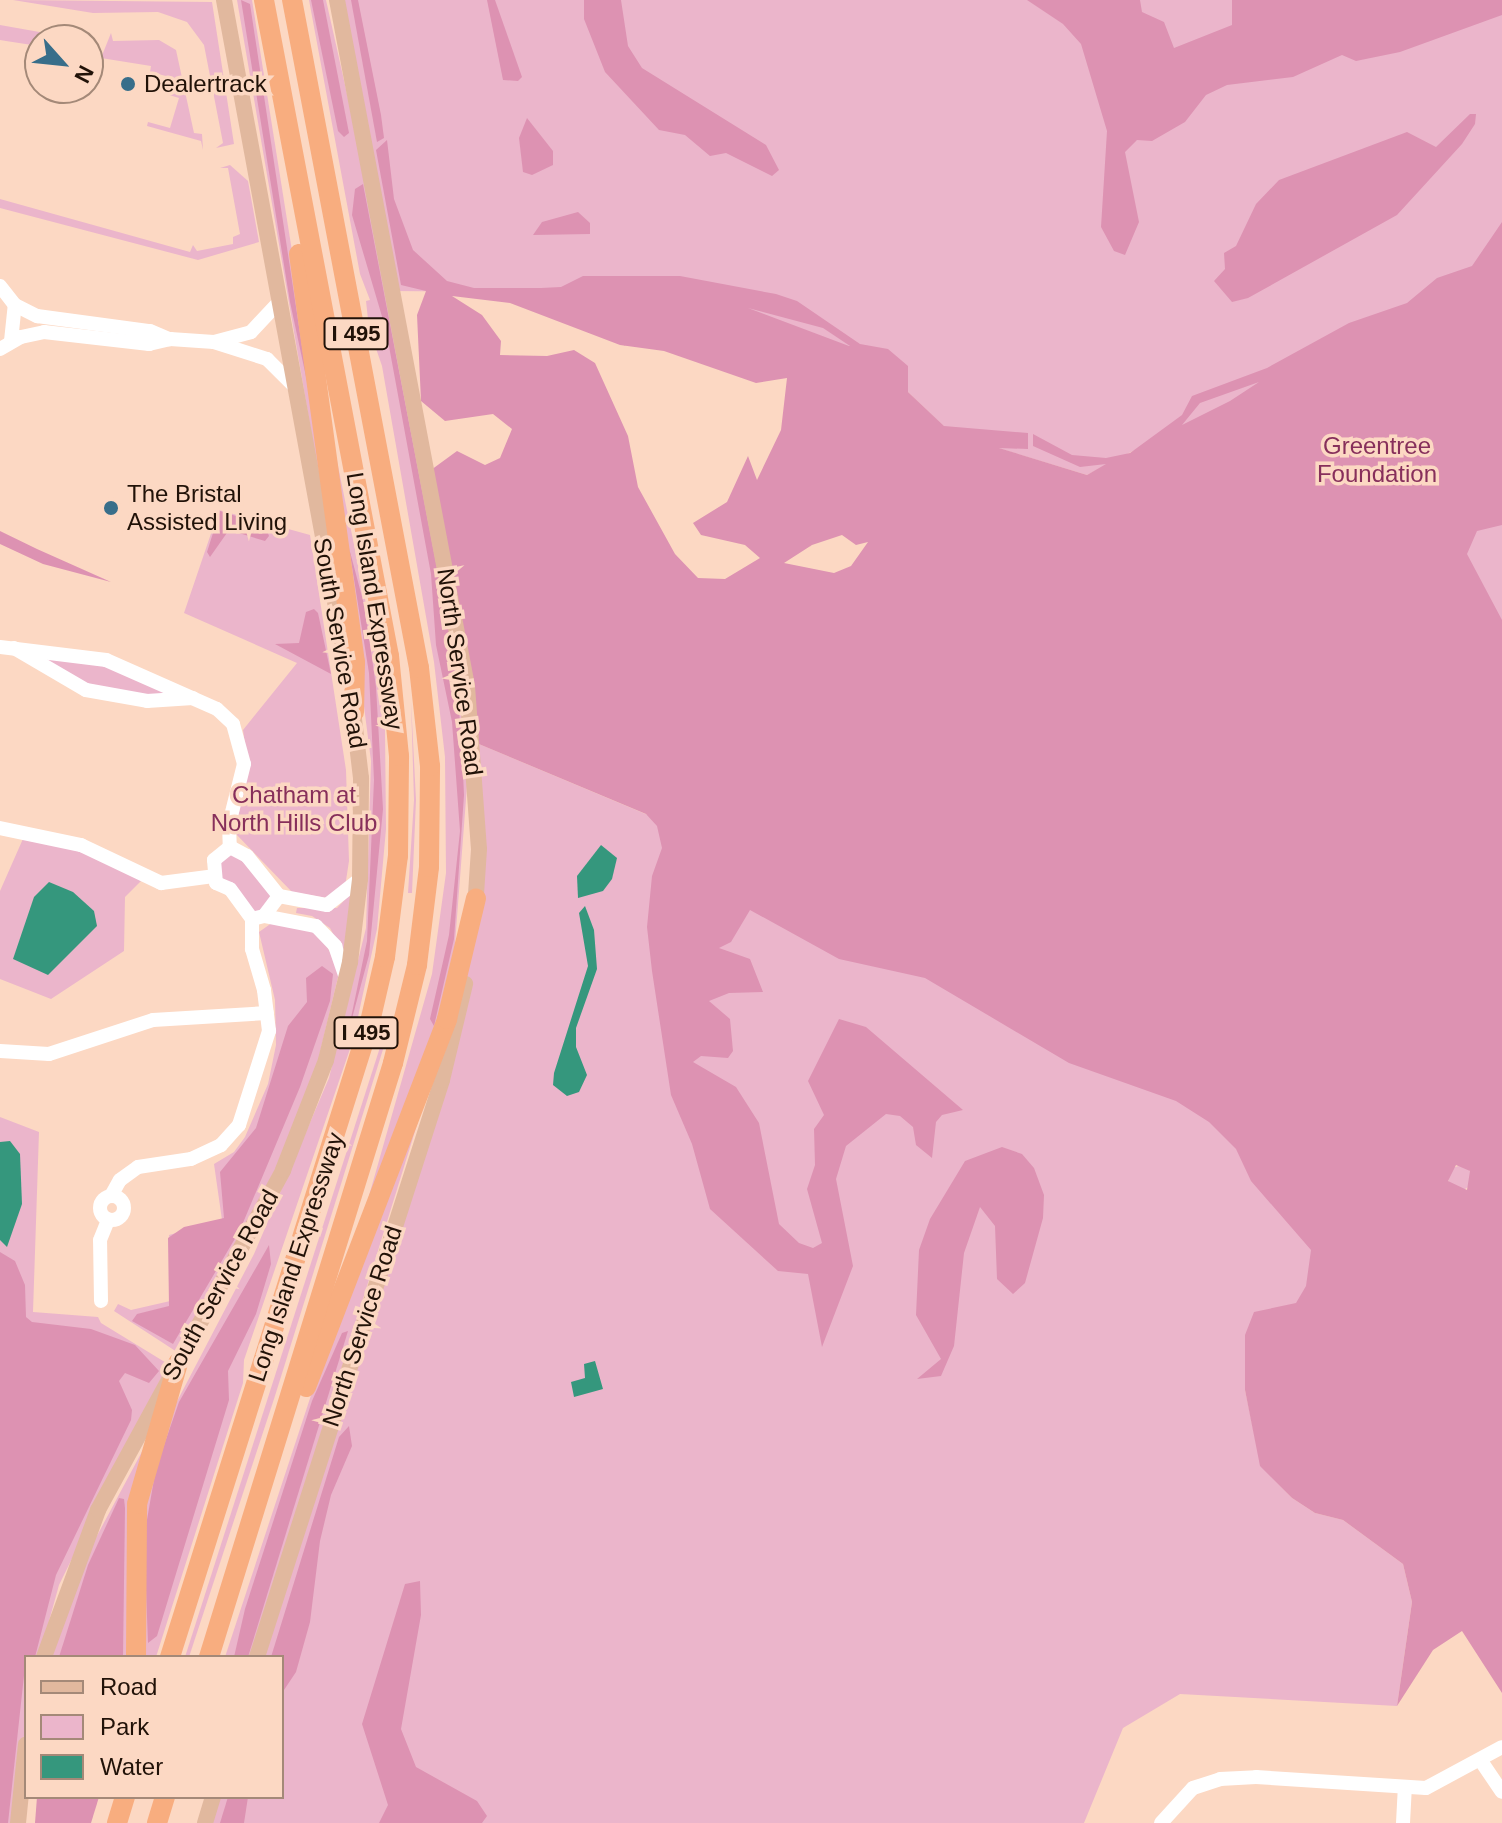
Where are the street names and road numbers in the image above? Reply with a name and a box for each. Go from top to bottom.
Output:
road number: I 495 [322,316,390,352]
street label: Long Island Expressway [340,470,410,732]
street label: South Service Road [307,535,373,751]
street label: North Service Road [431,566,489,778]
road number: I 495 [332,1015,400,1051]
street label: Long Island Expressway [242,1129,350,1385]
street label: South Service Road [156,1185,284,1385]
street label: North Service Road [316,1222,408,1430]

